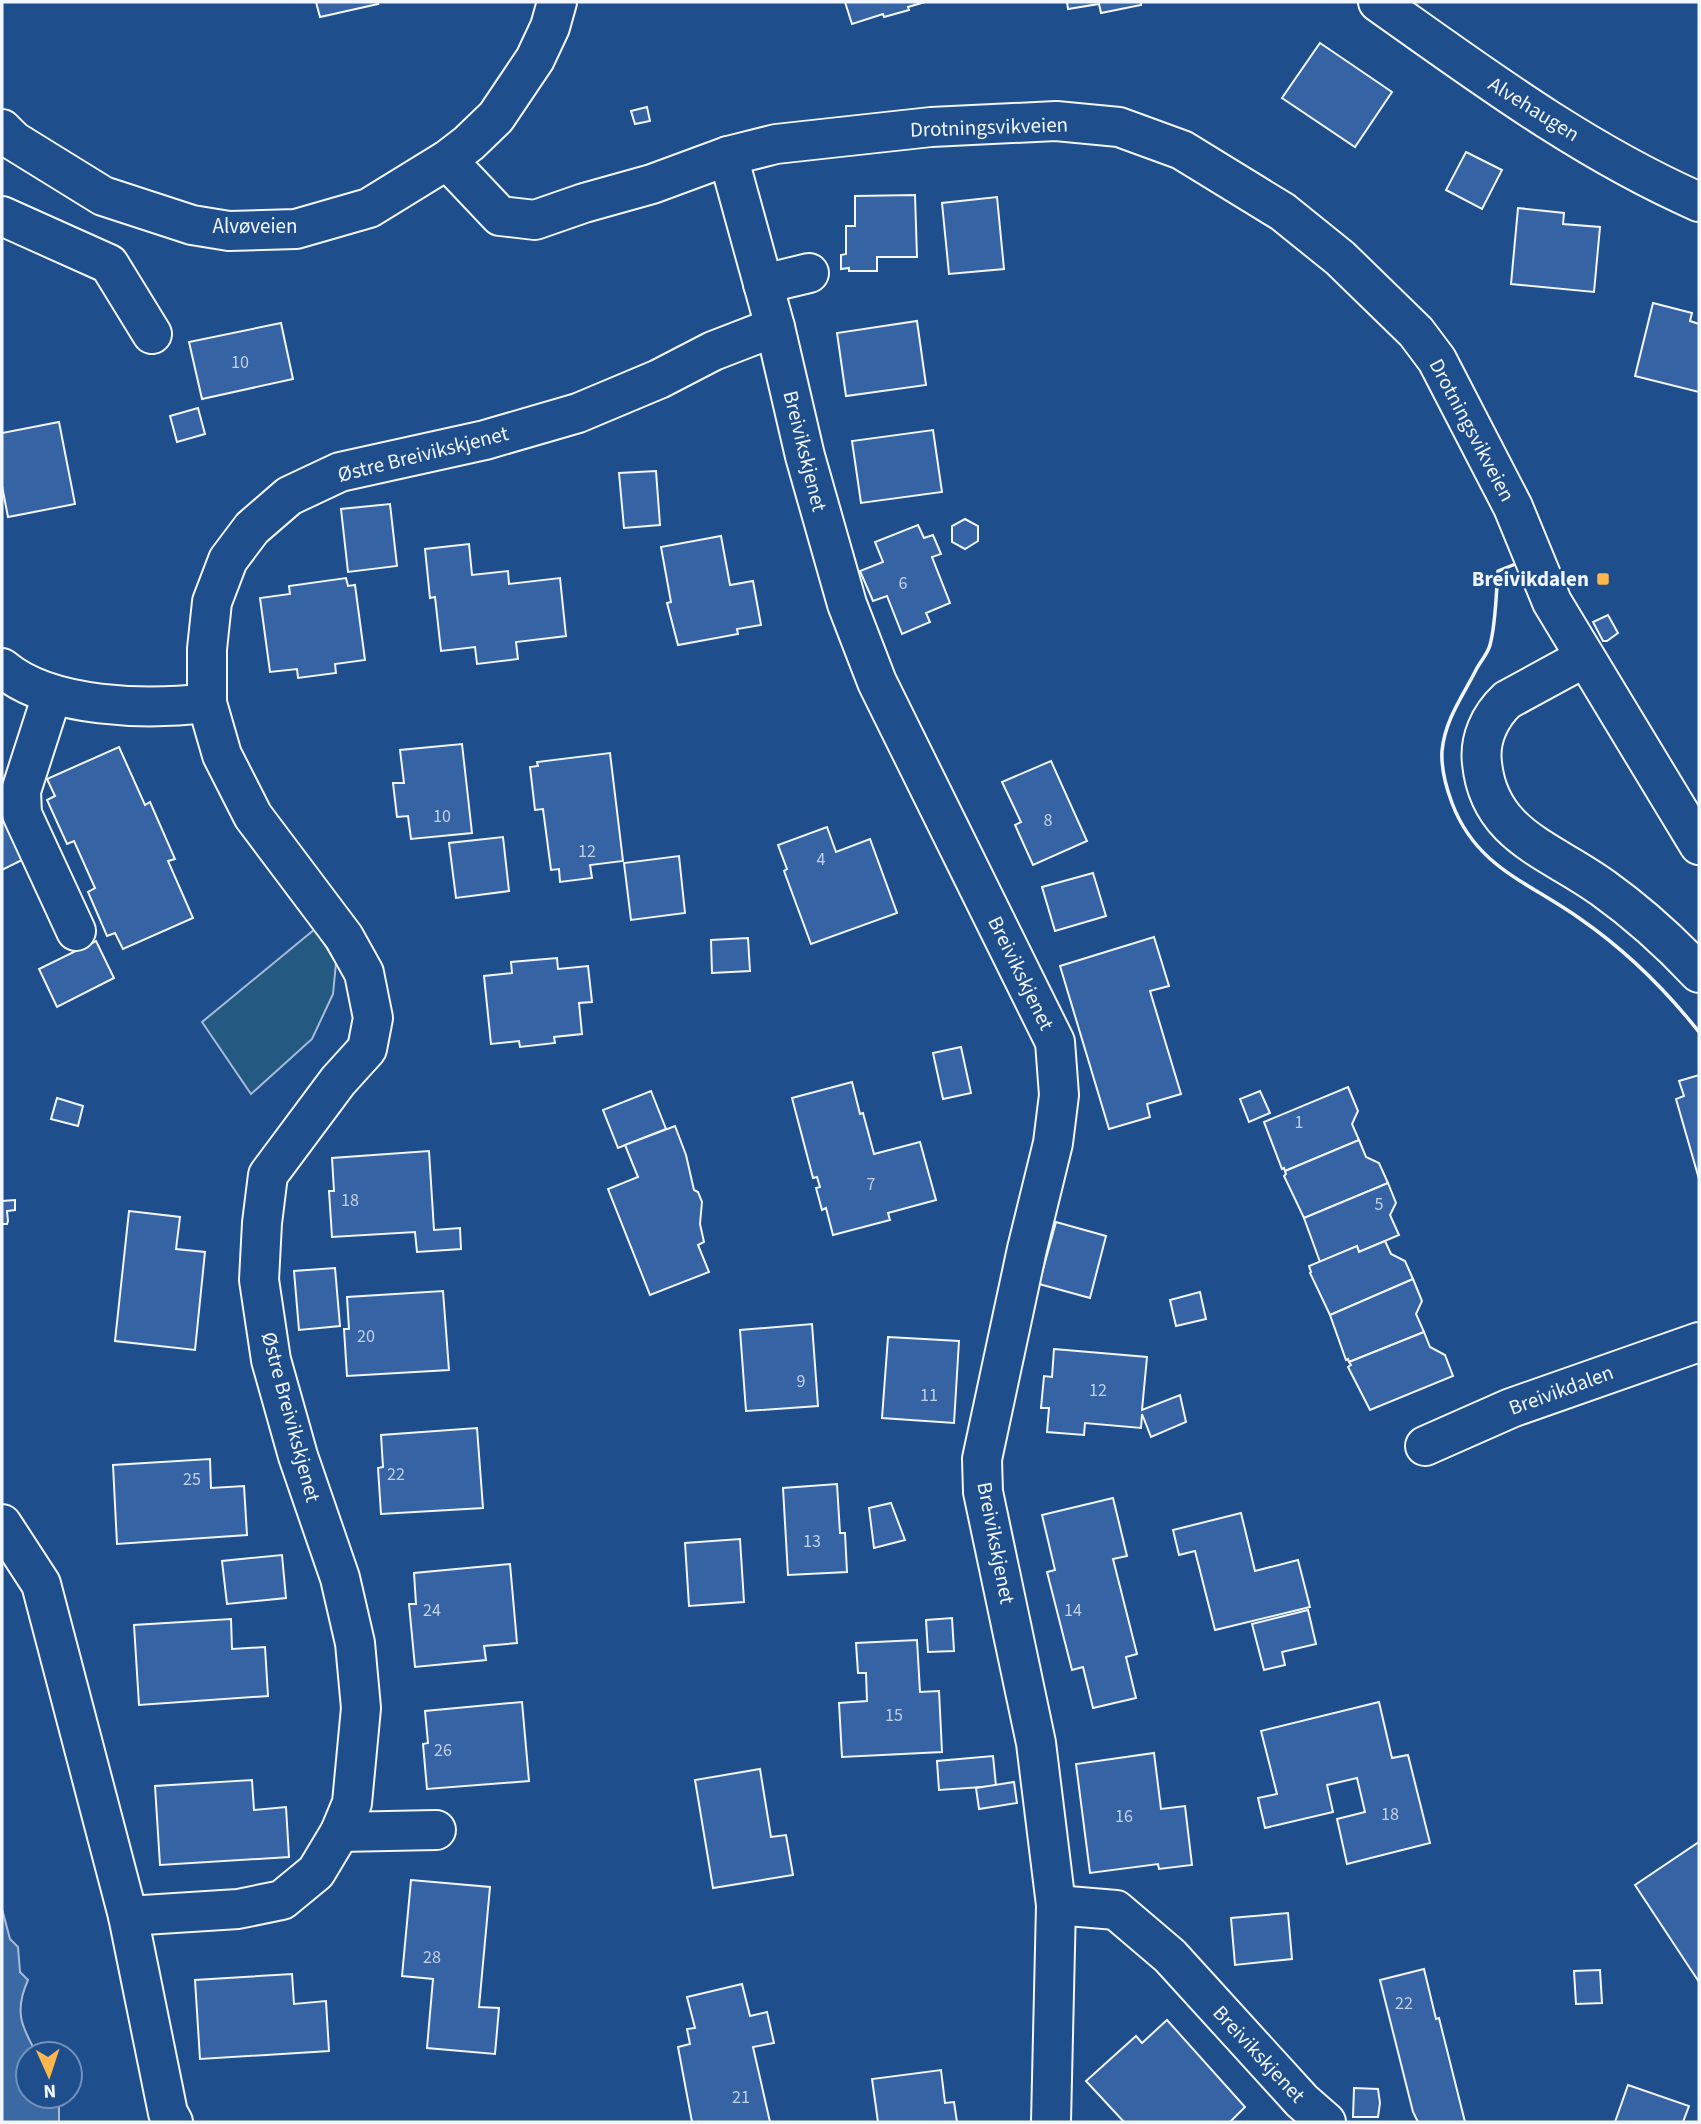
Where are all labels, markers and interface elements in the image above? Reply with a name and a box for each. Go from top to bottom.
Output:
street label: Alvehaugen [1483,69,1585,149]
street label: Drotningsvikveien [909,109,1069,145]
street label: Alvøveien [212,211,298,241]
house number: 10 [231,350,249,375]
street label: Drotningsvikveien [1422,353,1522,507]
street label: Breivikskjenet [775,387,835,515]
street label: Østre Breivikskjenet [335,418,511,490]
place label: Breivikdalen [1472,564,1589,594]
house number: 6 [899,571,908,596]
marker: Breivikdalen [1595,571,1611,587]
house number: 10 [433,804,451,829]
house number: 8 [1044,808,1053,833]
house number: 12 [578,839,596,864]
house number: 4 [817,847,826,872]
street label: Breivikskjenet [980,911,1062,1035]
house number: 1 [1295,1110,1303,1135]
house number: 7 [867,1172,876,1197]
house number: 18 [341,1188,359,1213]
house number: 5 [1375,1192,1384,1217]
house number: 20 [357,1324,375,1349]
street label: Østre Breivikskjenet [254,1329,328,1505]
street label: Breivikdalen [1504,1357,1618,1423]
house number: 9 [797,1369,806,1394]
house number: 12 [1089,1378,1107,1403]
house number: 11 [920,1383,938,1408]
house number: 22 [387,1462,405,1487]
house number: 25 [183,1467,201,1492]
street label: Breivikskjenet [969,1479,1023,1607]
house number: 13 [803,1529,821,1554]
house number: 24 [423,1598,441,1623]
house number: 14 [1064,1598,1082,1623]
house number: 15 [885,1703,903,1728]
house number: 26 [434,1738,452,1763]
house number: 18 [1381,1802,1399,1827]
house number: 16 [1115,1804,1133,1829]
house number: 28 [423,1945,441,1970]
house number: 22 [1395,1991,1413,2016]
street label: Breivikskjenet [1206,1999,1312,2109]
north arrow [14,2040,84,2110]
text: N [43,2077,57,2104]
house number: 21 [732,2085,750,2110]

